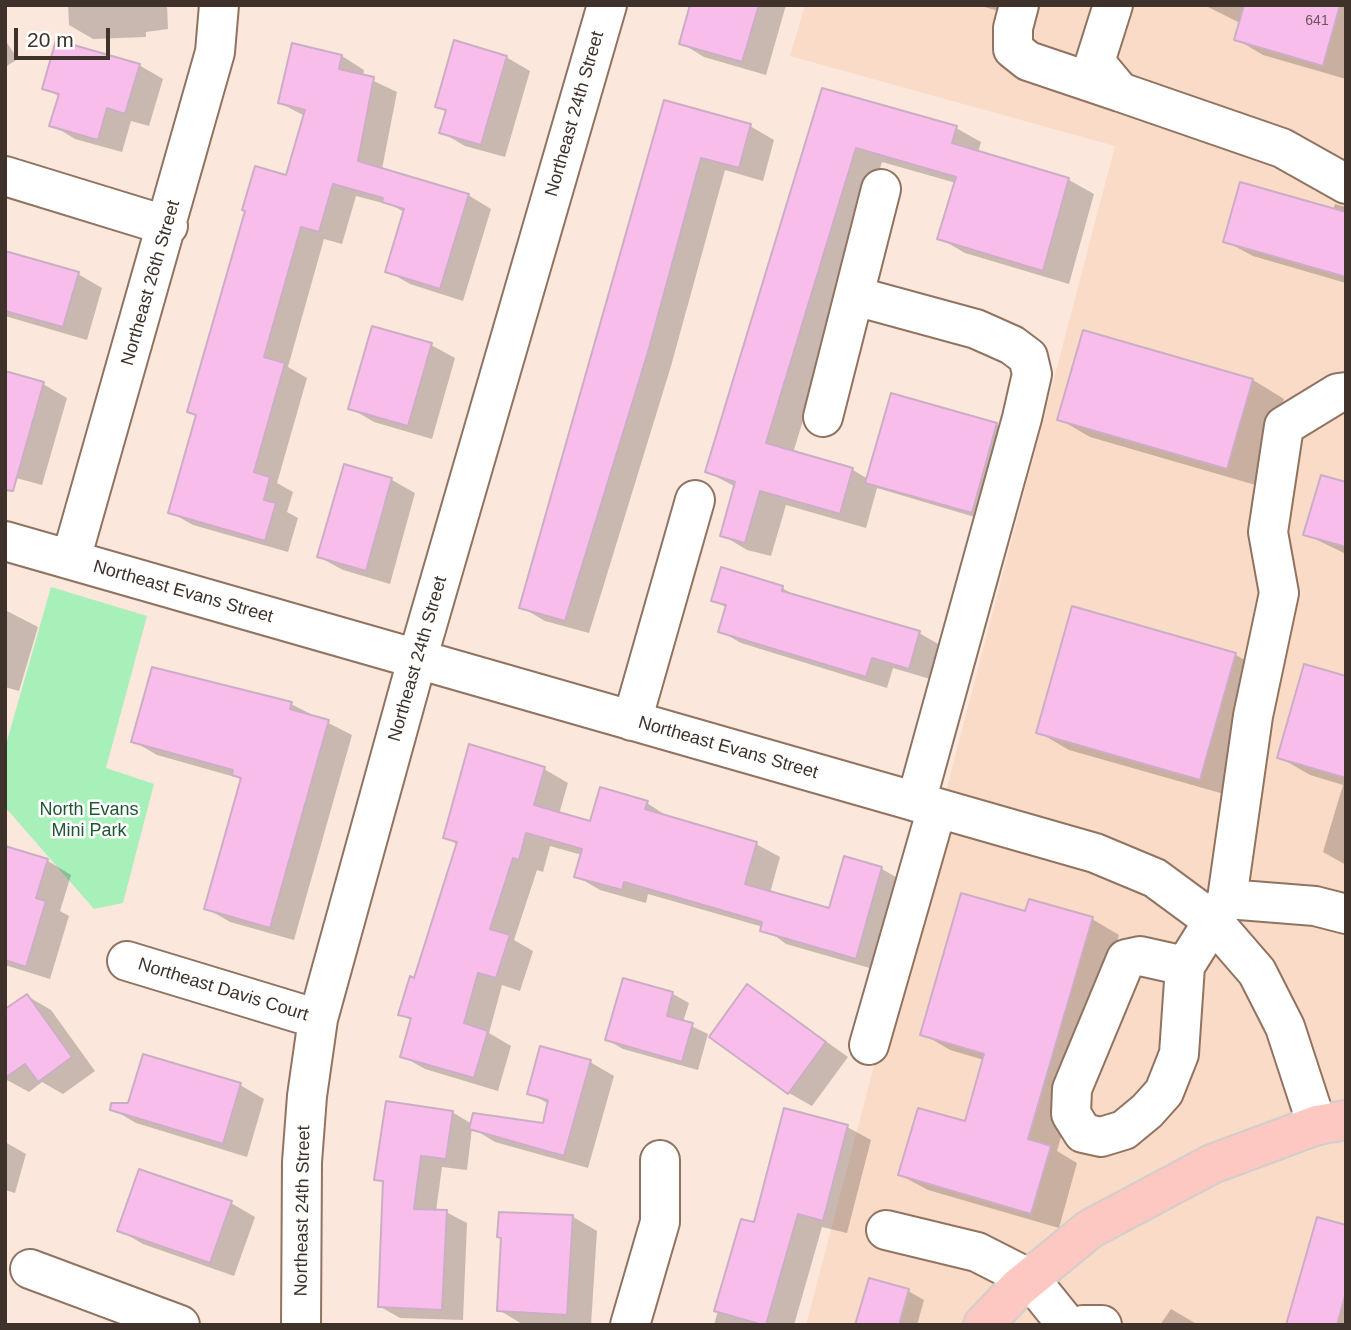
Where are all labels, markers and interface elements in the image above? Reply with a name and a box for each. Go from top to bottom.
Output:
house number: 641 [1305,13,1329,29]
scale bar [18,14,114,58]
text: 20 m [27,28,74,51]
street label: Northeast 24th Street [541,29,609,199]
street label: Northeast 26th Street [117,198,185,368]
street label: Northeast Evans Street [91,556,275,628]
street label: Northeast 24th Street [384,574,452,744]
street label: Northeast Evans Street [636,712,820,784]
park label: North Evans Mini Park [39,799,139,842]
street label: Northeast Davis Court [135,954,311,1026]
street label: Northeast 24th Street [291,1125,315,1297]

